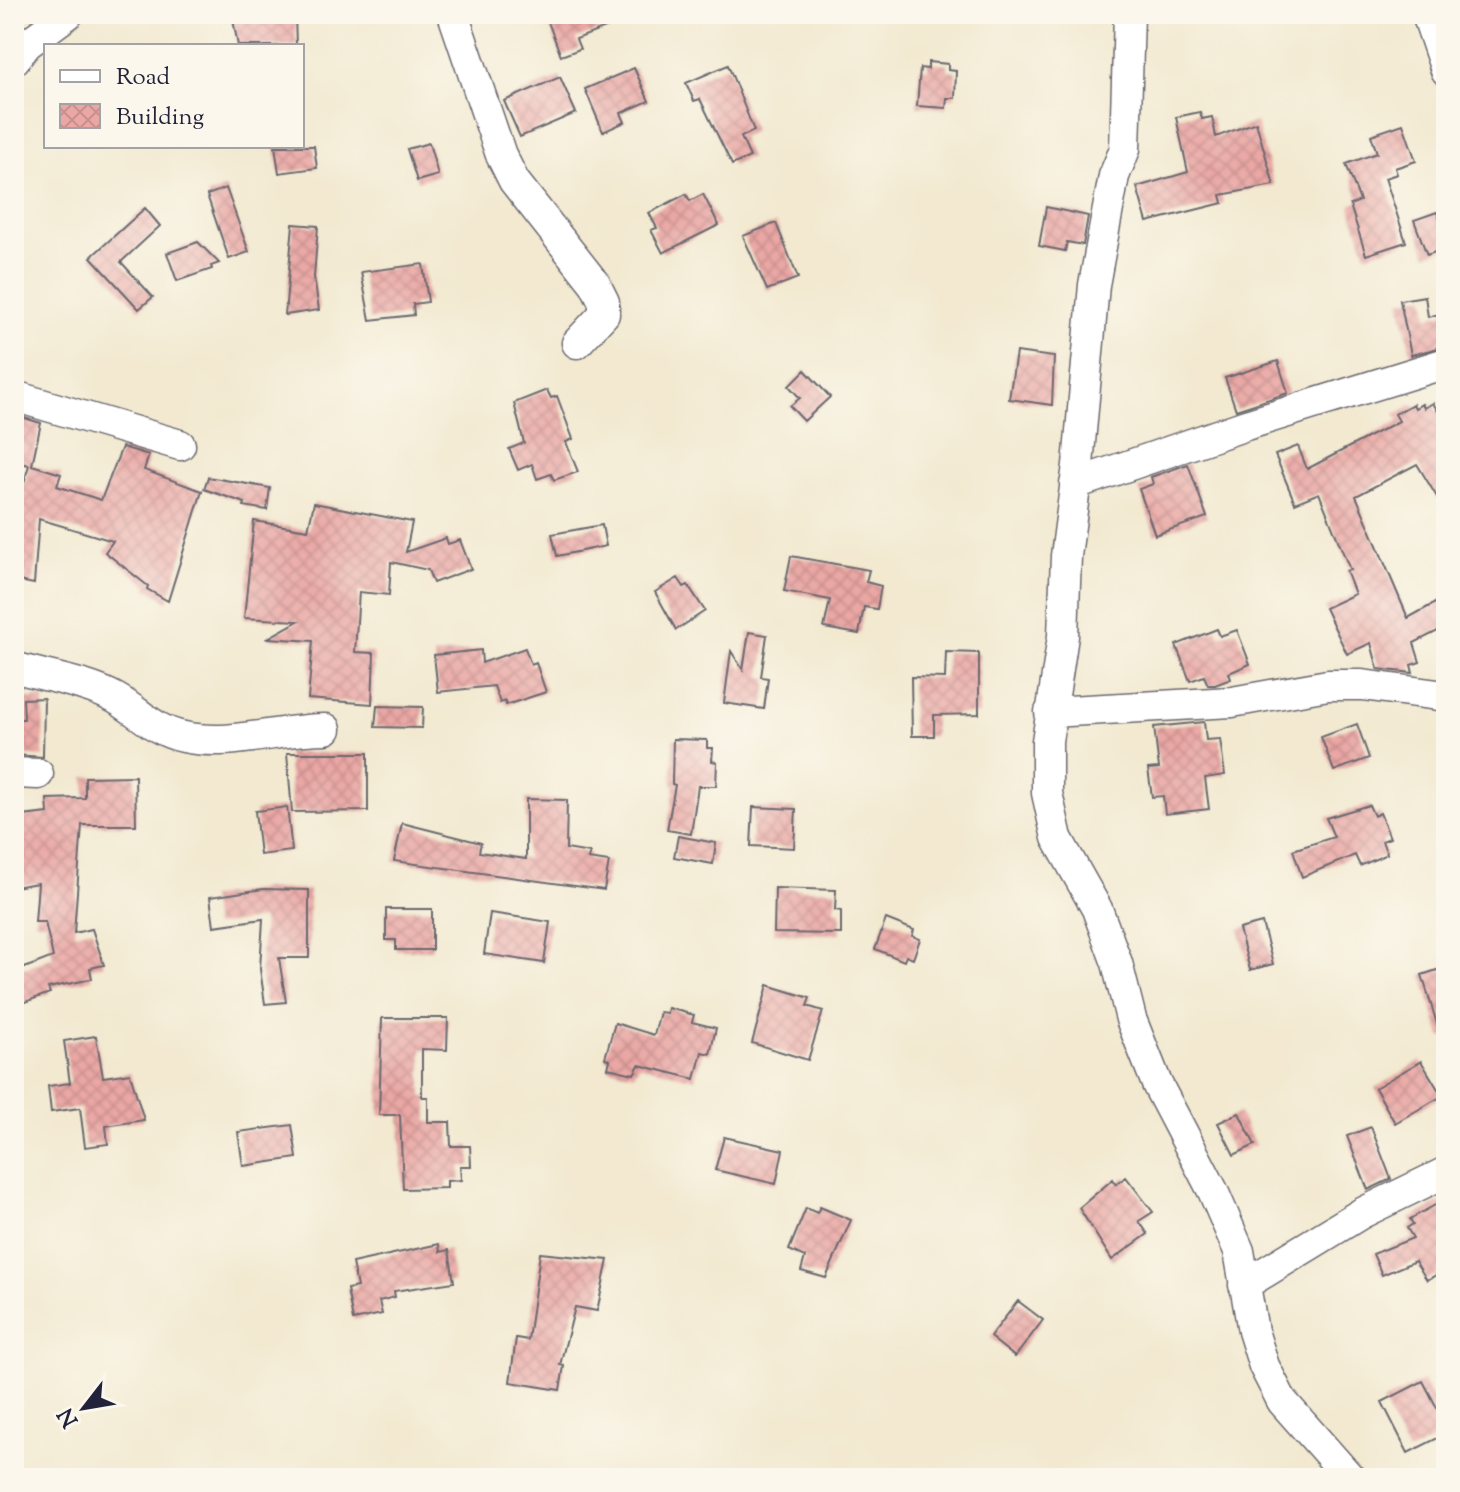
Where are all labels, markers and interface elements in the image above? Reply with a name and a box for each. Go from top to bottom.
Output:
legend [44,44,304,148]
text: Road [116,61,170,95]
text: Building [116,101,205,135]
north arrow [44,1368,124,1448]
text: N [51,1401,88,1433]

